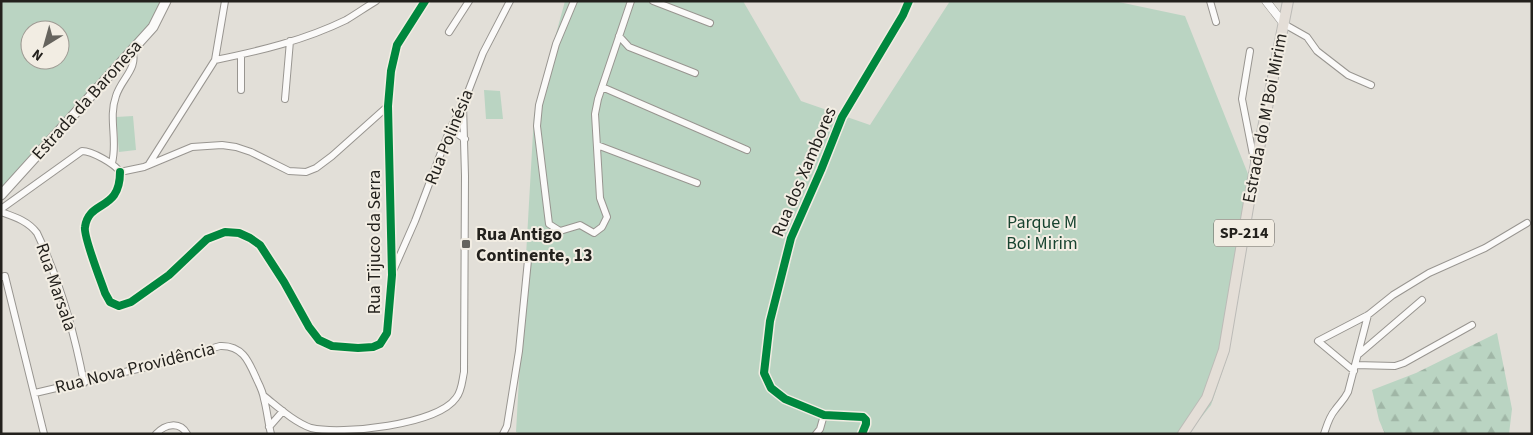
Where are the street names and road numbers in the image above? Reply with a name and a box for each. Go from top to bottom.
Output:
street label: Estrada do M'Boi Mirim [1236,31,1294,205]
street label: Estrada da Baronesa [26,34,148,166]
street label: Rua Polinésia [418,85,480,189]
street label: Rua dos Xambores [765,103,843,241]
street label: Rua Tijuco da Serra [362,170,387,314]
road number: SP-214 [1214,220,1274,247]
street label: Rua Marsala [29,240,83,334]
street label: Rua Nova Providência [52,336,218,400]

